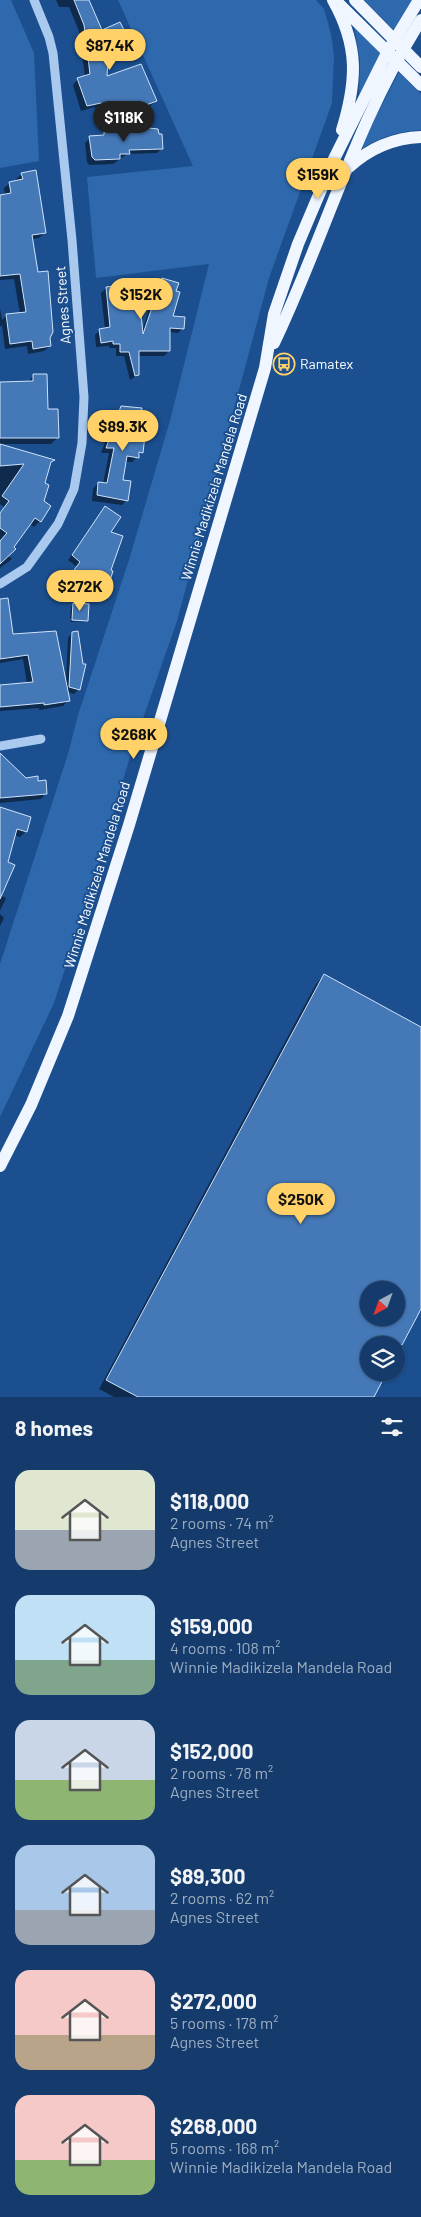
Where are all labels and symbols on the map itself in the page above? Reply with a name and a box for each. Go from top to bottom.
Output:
pin: $87.4K [69,28,151,71]
pin: $118K [89,100,159,143]
pin: $159K [283,158,353,200]
street label: Agnes Street [51,265,74,345]
pin: $152K [106,278,176,320]
bus stop icon: Ramatex [272,352,296,376]
place label: Ramatex [300,355,354,372]
street label: Winnie Madikizela Mandela Road [177,391,250,582]
pin: $89.3K [82,410,164,452]
pin: $272K [45,570,115,612]
pin: $268K [99,718,169,760]
street label: Winnie Madikizela Mandela Road [60,779,133,970]
pin: $250K [266,1182,336,1225]
north arrow [360,1281,405,1326]

